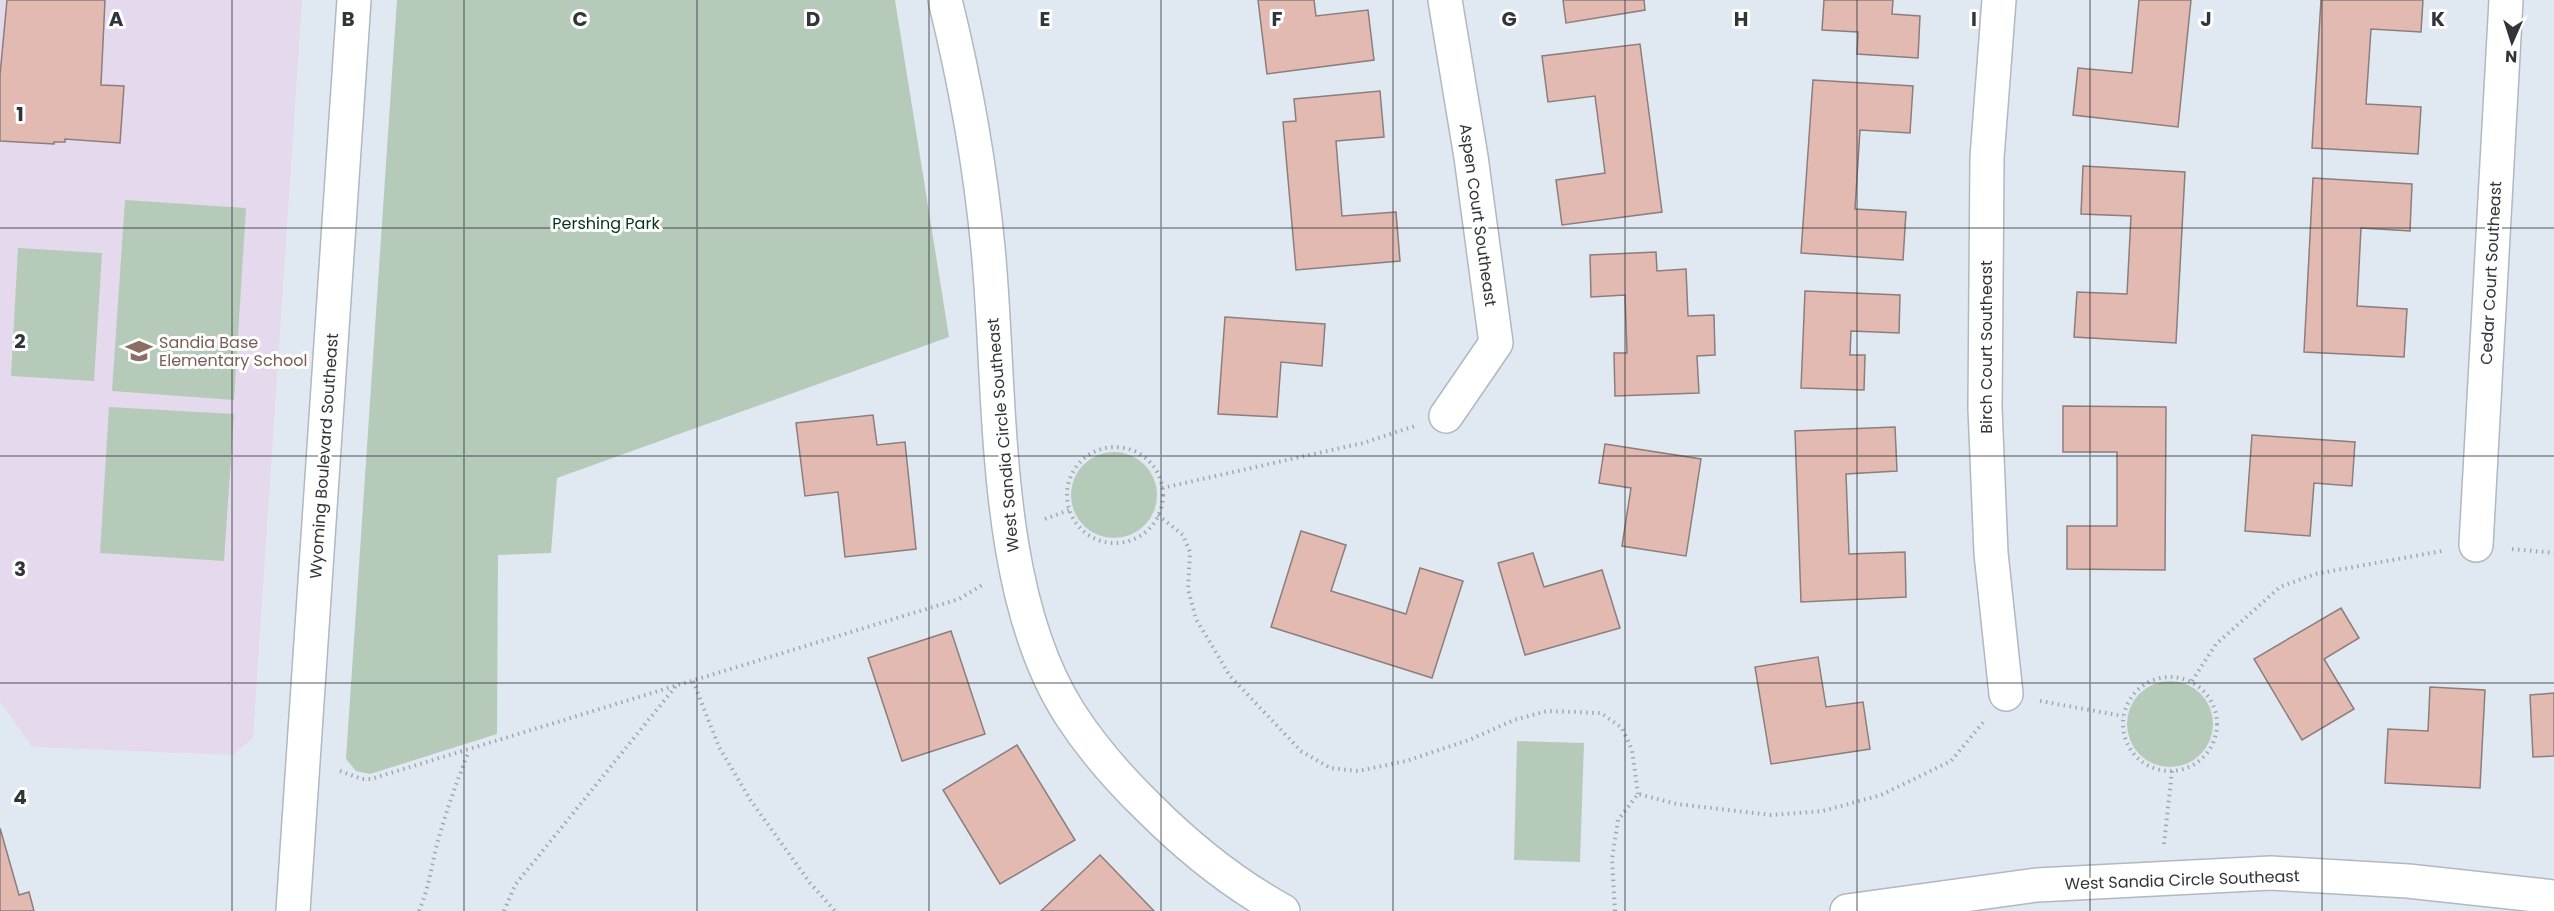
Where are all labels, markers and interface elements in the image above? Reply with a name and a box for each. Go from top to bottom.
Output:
text: A [109,5,124,33]
text: B [341,5,355,33]
text: C [572,5,588,33]
text: D [806,5,820,33]
text: E [1040,5,1050,33]
text: F [1272,5,1283,33]
text: G [1501,5,1517,33]
text: H [1734,5,1748,33]
text: I [1971,5,1977,33]
text: J [2200,5,2212,33]
text: K [2431,5,2445,33]
north arrow [2482,12,2542,72]
text: N [2505,45,2518,68]
text: 1 [16,100,24,128]
street label: Aspen Court Southeast [1454,122,1502,308]
street label: Cedar Court Southeast [2475,180,2507,365]
park label: Pershing Park [552,212,660,235]
street label: Birch Court Southeast [1975,260,1998,434]
street label: West Sandia Circle Southeast [981,317,1025,553]
text: 2 [14,327,26,355]
place label: Sandia Base Elementary School [159,331,307,372]
street label: Wyoming Boulevard Southeast [304,332,344,580]
school or university icon: Sandia Base Elementary School [124,336,154,366]
text: 3 [14,555,26,583]
text: 4 [13,783,27,811]
street label: West Sandia Circle Southeast [2064,864,2300,896]

